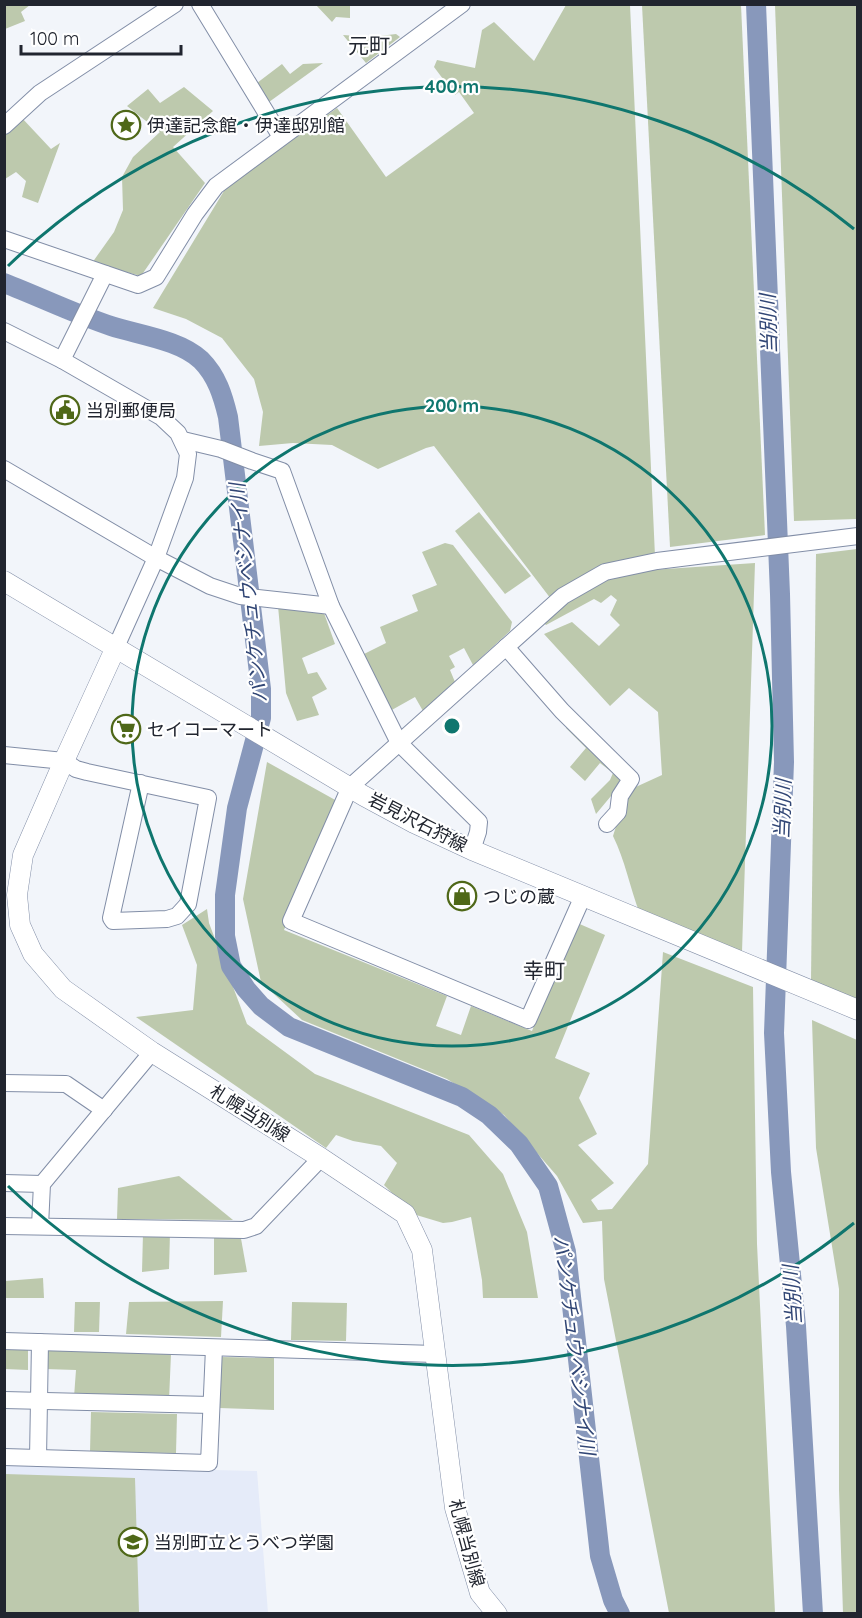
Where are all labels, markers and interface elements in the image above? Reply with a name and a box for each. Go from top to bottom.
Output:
scale bar [21,18,182,56]
text: 100 m [30,27,79,50]
district label: 元町 [348,32,390,58]
text: 400 m [425,75,479,98]
place icon: 伊達記念館・伊達邸別館 [110,109,142,141]
place label: 伊達記念館・伊達邸別館 [147,114,345,137]
water label: 当別川 [754,292,782,354]
public building icon: 当別郵便局 [49,394,81,426]
text: 200 m [425,394,479,417]
place label: 当別郵便局 [86,399,176,422]
water label: パンケチュウベシナイ川 [224,480,272,704]
supermarket icon: セイコーマート [110,713,142,745]
centre of rings [442,716,462,736]
place label: セイコーマート [147,718,273,741]
water label: 当別川 [768,777,796,839]
street label: 岩見沢石狩線 [365,787,471,857]
shop icon: つじの蔵 [446,880,478,912]
place label: つじの蔵 [483,885,555,908]
district label: 幸町 [523,957,565,983]
street label: 札幌当別線 [206,1079,294,1147]
water label: パンケチュウベシナイ川 [549,1234,601,1458]
water label: 当別川 [777,1262,807,1326]
street label: 札幌当別線 [444,1497,490,1589]
school or university icon: 当別町立とうべつ学園 [117,1526,149,1558]
place label: 当別町立とうべつ学園 [154,1531,334,1554]

